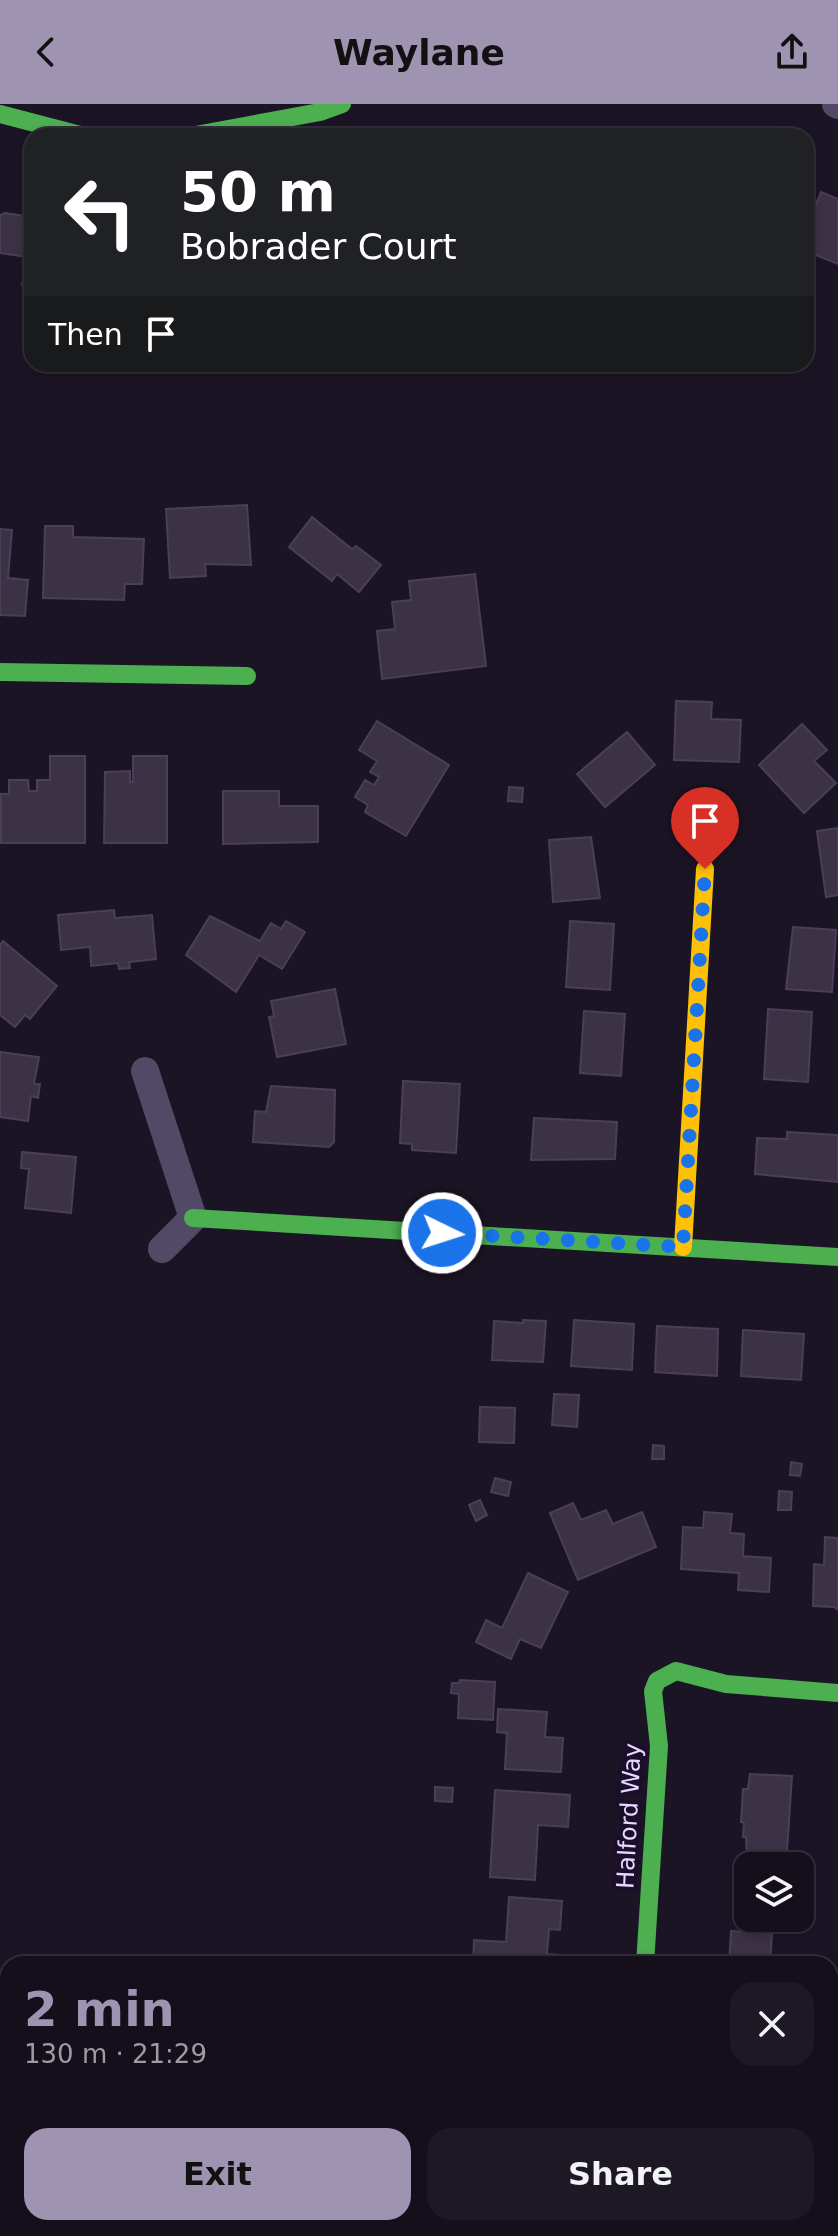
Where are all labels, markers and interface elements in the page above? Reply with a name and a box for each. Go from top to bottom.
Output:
icon: back [24,30,68,74]
icon: share [770,30,814,74]
text: Waylane [333,32,505,73]
text: 50 m [180,159,336,224]
icon: left [48,160,152,264]
text: Bobrader Court [180,226,457,267]
icon: arrive [139,312,183,356]
text: Then [48,317,123,352]
pin [671,787,739,869]
icon: arrive [683,799,727,843]
position arrow [400,1191,484,1275]
street label: Halford Way [611,1742,647,1890]
map controls [734,1852,814,1932]
button: layers [734,1852,814,1932]
text: 2 min [24,1981,175,2037]
button: close [730,1982,814,2066]
text: 130 m · 21:29 [24,2039,207,2069]
button: Exit [24,2128,411,2220]
button: Share [427,2128,814,2220]

